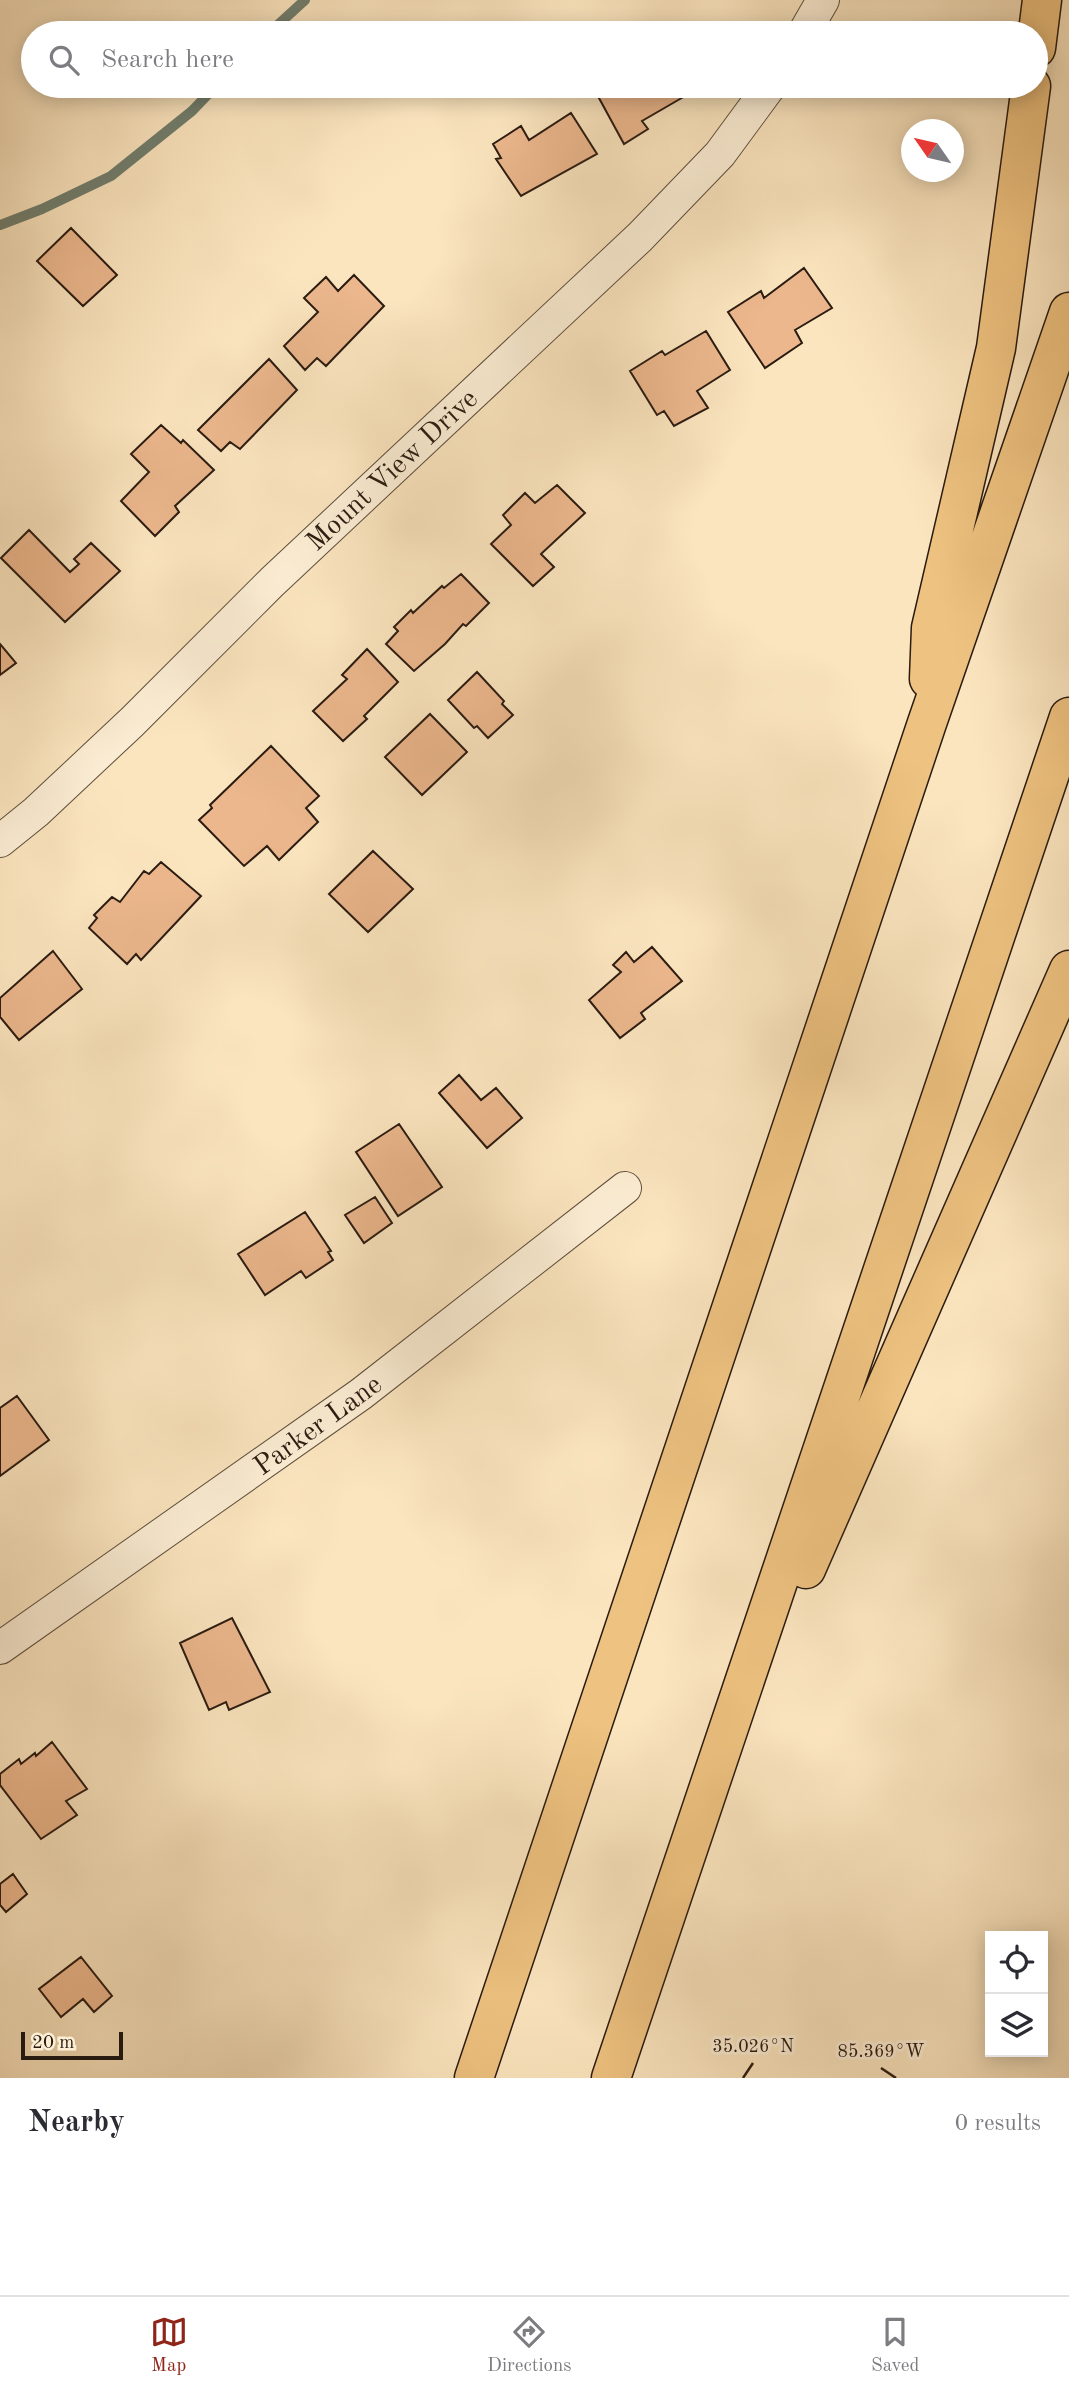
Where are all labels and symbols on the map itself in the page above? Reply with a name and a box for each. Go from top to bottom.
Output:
north arrow [901,119,964,182]
street label: Mount View Drive [302,385,484,557]
street label: Parker Lane [250,1371,388,1482]
scale bar [21,2029,122,2061]
text: 35.026°N [712,2038,794,2056]
text: 85.369°W [838,2043,924,2061]

